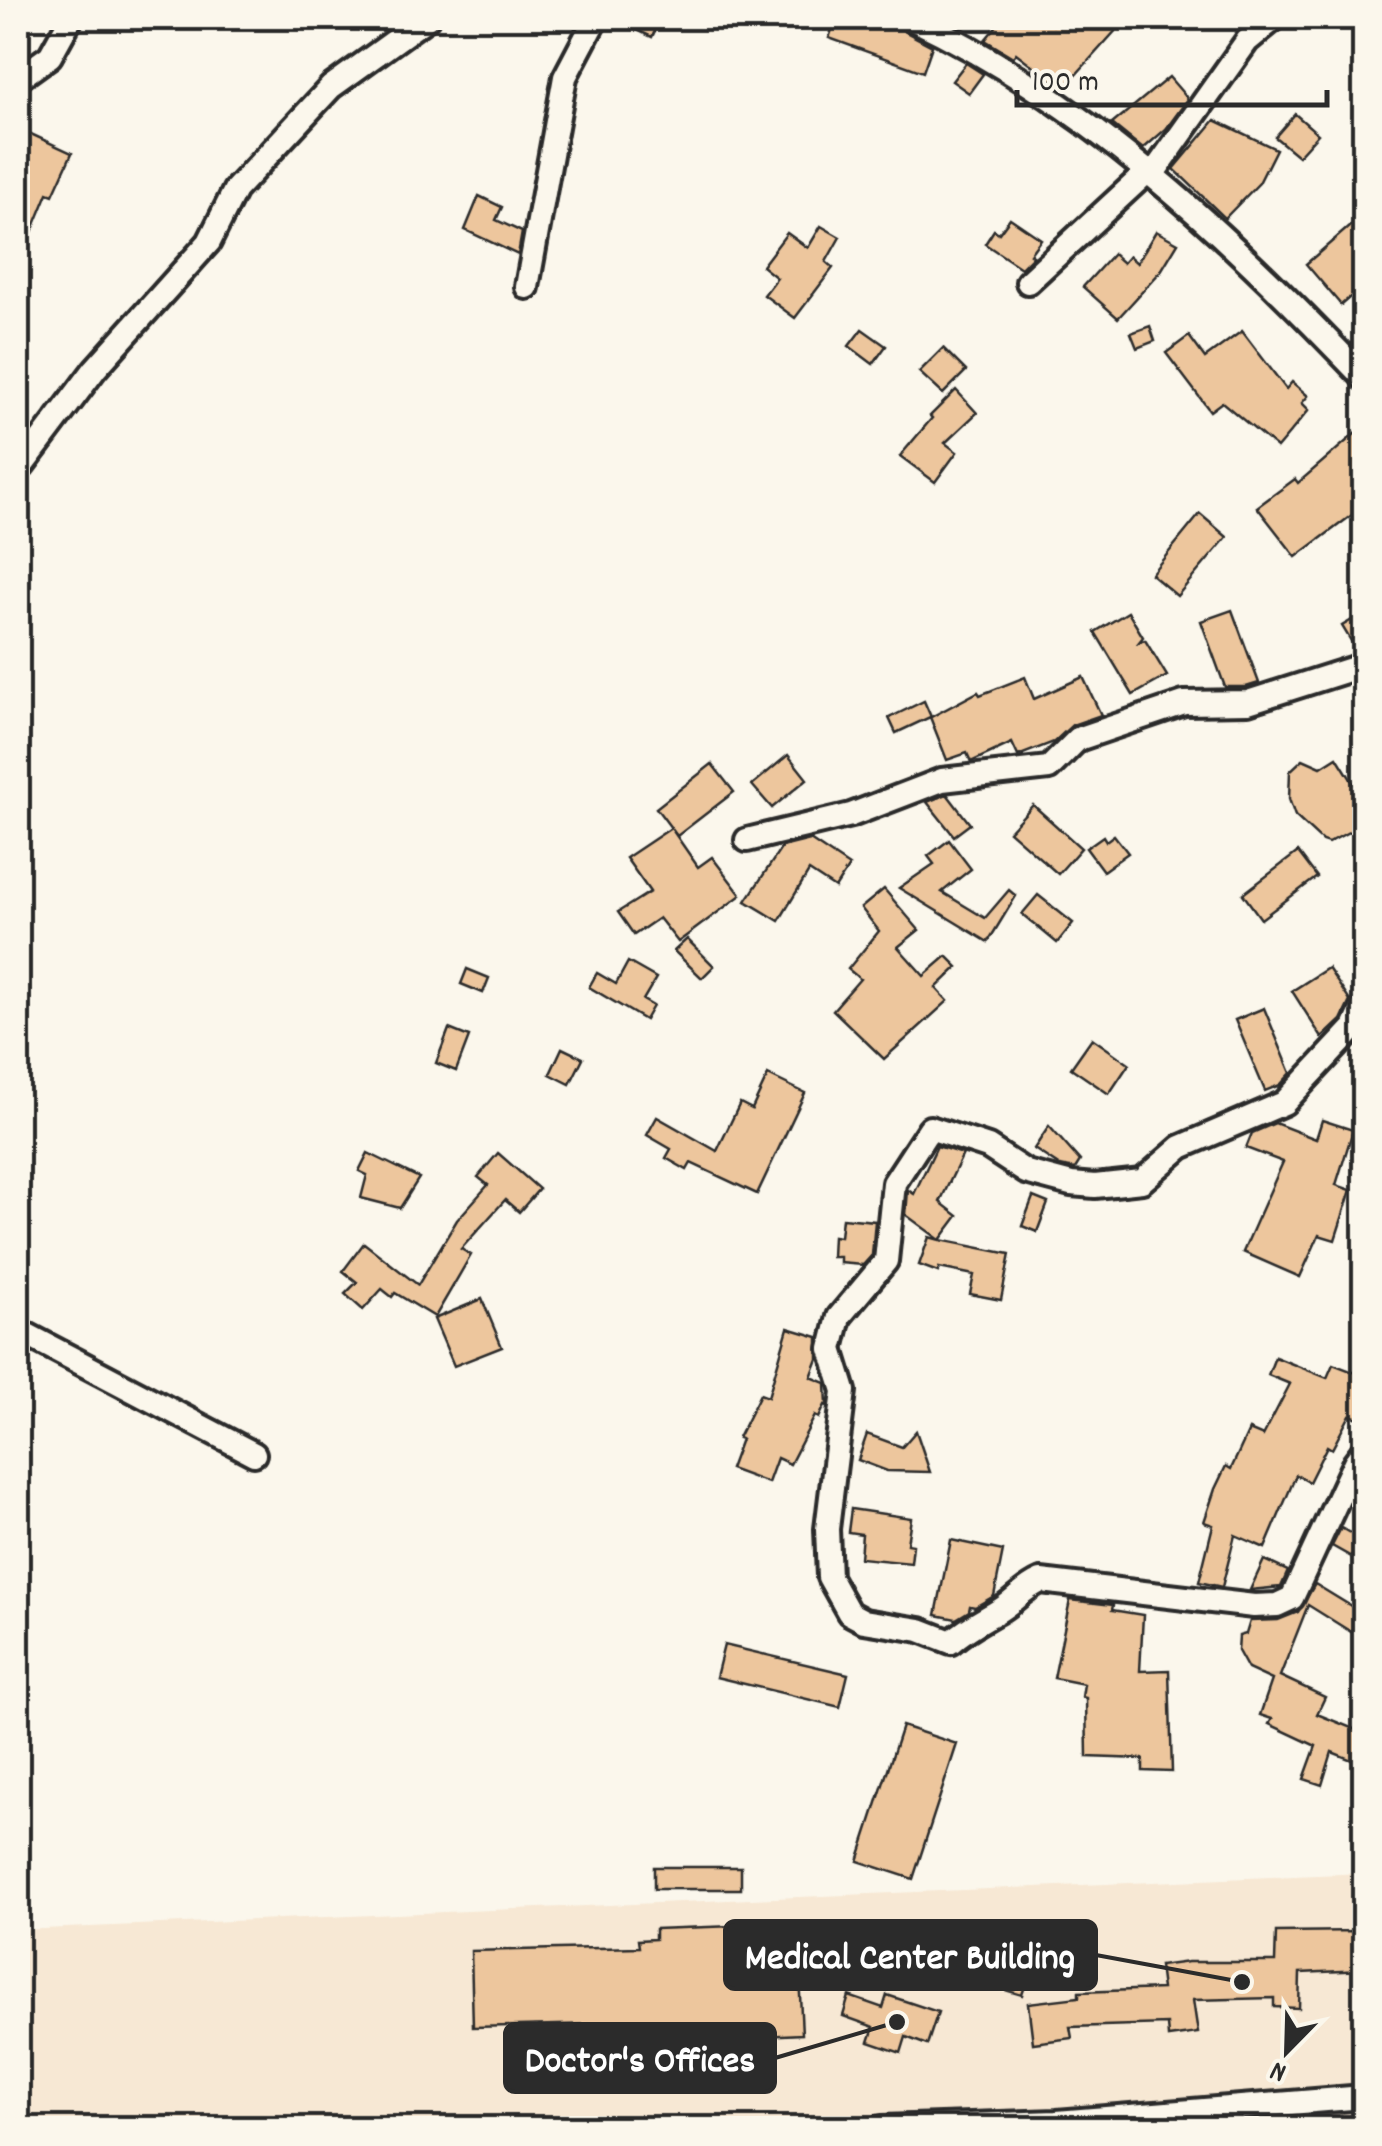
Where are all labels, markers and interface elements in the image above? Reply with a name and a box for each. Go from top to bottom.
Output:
scale bar [1017,45,1327,107]
text: 100 m [1032,63,1099,106]
callout: Medical Center Building [725,1921,1096,1989]
text: Medical Center Building [745,1933,1075,1988]
north arrow [1237,2001,1337,2101]
callout: Doctor's Offices [505,2024,775,2092]
text: Doctor's Offices [525,2036,755,2091]
text: N [1265,2048,1293,2091]

